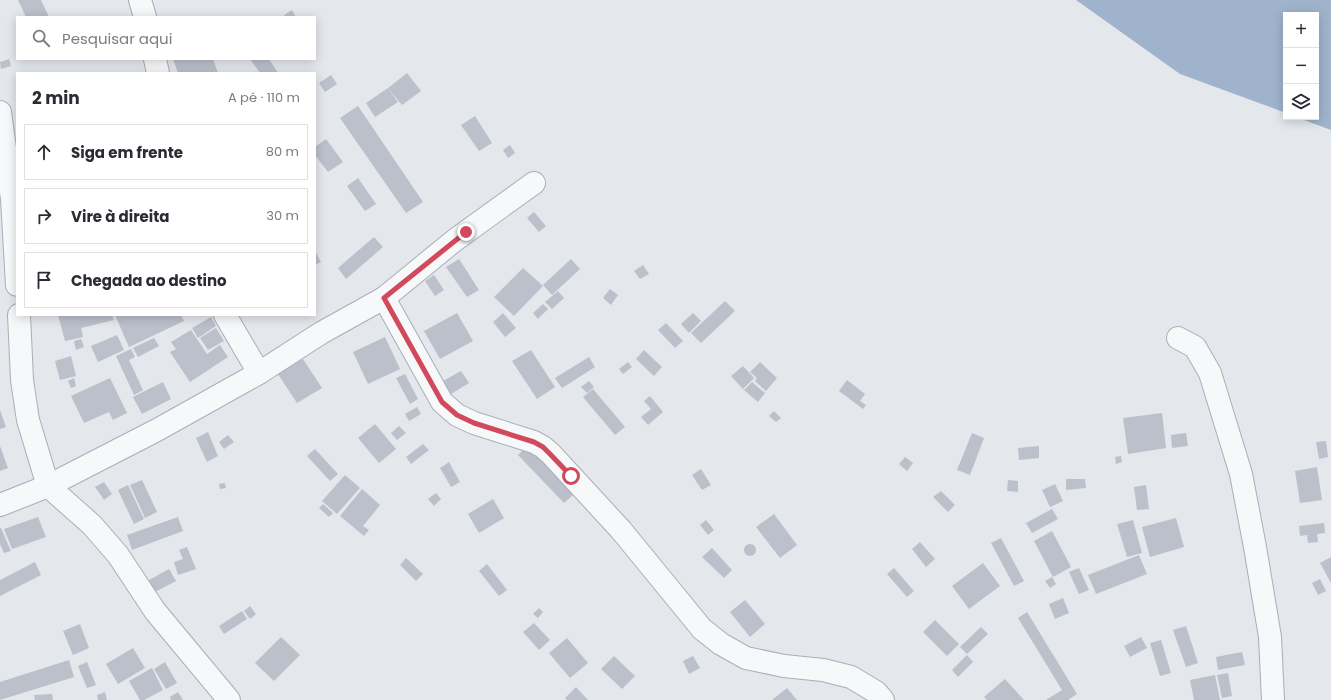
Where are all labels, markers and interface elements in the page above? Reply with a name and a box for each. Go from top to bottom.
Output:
map controls [1283,12,1319,120]
button: + [1283,12,1319,48]
search box [16,16,316,60]
icon: search [30,27,52,49]
text: Pesquisar aqui [62,28,172,49]
button: − [1283,48,1319,84]
button: layers [1283,84,1319,120]
text: 2 min [32,86,80,110]
text: A pé · 110 m [228,88,300,107]
icon: ahead [33,141,55,163]
text: Siga em frente [71,142,183,163]
text: 80 m [266,142,299,161]
icon: right [33,205,55,227]
text: Vire à direita [71,206,170,227]
text: 30 m [266,206,299,225]
route end [457,223,475,241]
icon: arrive [33,269,55,291]
text: Chegada ao destino [71,270,227,291]
route start [562,467,580,485]

